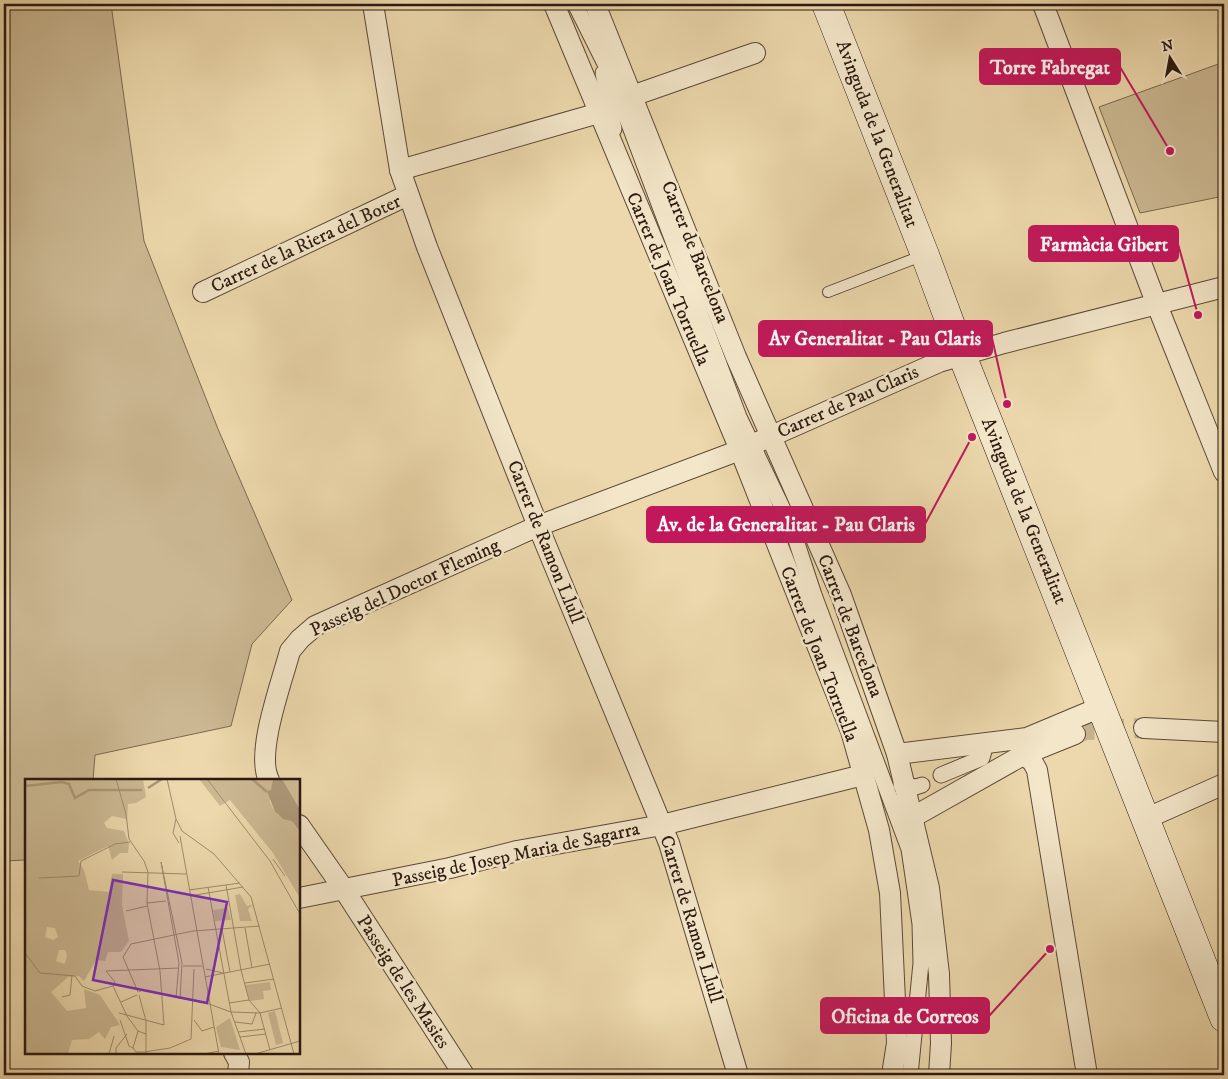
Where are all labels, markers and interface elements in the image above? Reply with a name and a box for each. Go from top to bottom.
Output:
north arrow [1146,32,1196,82]
text: N [1160,36,1176,56]
street label: Avinguda de la Generalitat [831,37,923,231]
callout: Torre Fabregat [980,49,1120,84]
text: Torre Fabregat [989,56,1111,81]
street label: Carrer de Barcelona [656,178,734,326]
street label: Carrer de Joan Torruella [621,189,715,369]
street label: Carrer de la Riera del Boter [207,190,405,298]
callout: Farmàcia Gibert [1029,226,1178,261]
text: Farmàcia Gibert [1040,233,1169,258]
callout: Av Generalitat - Pau Claris [759,321,992,356]
text: Av Generalitat - Pau Claris [768,327,982,352]
street label: Carrer de Pau Claris [774,361,922,443]
street label: Avinguda de la Generalitat [976,414,1072,608]
street label: Carrer de Ramon Llull [502,457,588,627]
callout: Av. de la Generalitat - Pau Claris [647,507,925,542]
text: Av. de la Generalitat - Pau Claris [656,513,915,538]
street label: Passeig del Doctor Fleming [307,534,504,642]
street label: Carrer de Barcelona [812,551,888,701]
street label: Carrer de Joan Torruella [775,563,863,745]
inset map [25,779,300,1054]
street label: Passeig de Josep Maria de Sagarra [390,818,642,892]
street label: Carrer de Ramon Llull [655,833,727,1006]
street label: Passeig de les Masies [351,911,455,1053]
callout: Oficina de Correos [821,998,989,1033]
text: Oficina de Correos [831,1005,979,1030]

